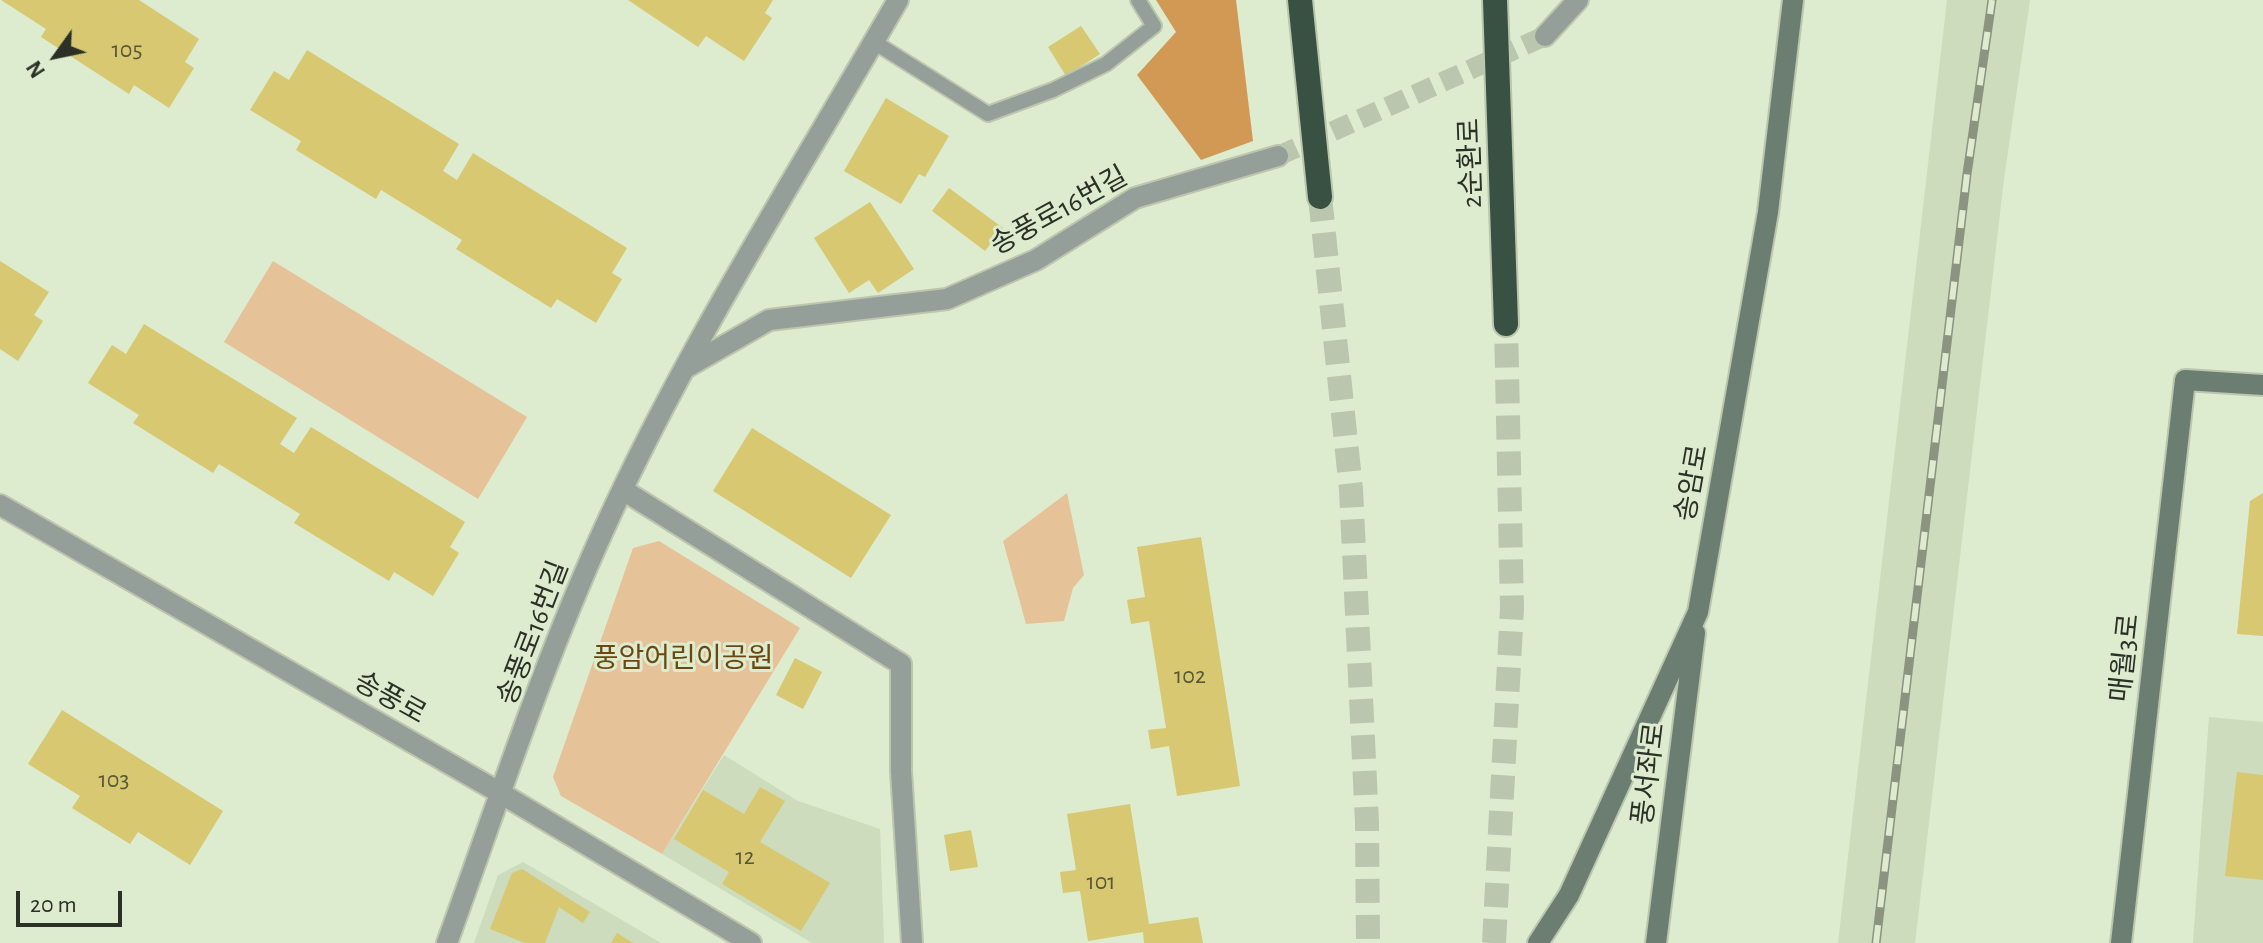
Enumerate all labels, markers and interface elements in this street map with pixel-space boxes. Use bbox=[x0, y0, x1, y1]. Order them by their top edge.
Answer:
north arrow bbox=[16, 16, 96, 96]
house number: 105 bbox=[112, 36, 142, 64]
text: N bbox=[22, 57, 49, 81]
street label: 2순환로 bbox=[1453, 117, 1489, 209]
street label: 송풍로16번길 bbox=[985, 160, 1133, 262]
street label: 송암로 bbox=[1669, 442, 1715, 524]
street label: 송풍로16번길 bbox=[490, 556, 576, 710]
street label: 매월3로 bbox=[2104, 612, 2146, 704]
park label: 풍암어린이공원 bbox=[593, 642, 773, 676]
house number: 102 bbox=[1174, 662, 1206, 690]
street label: 송풍로 bbox=[348, 665, 432, 731]
street label: 풍서좌로 bbox=[1626, 721, 1672, 827]
house number: 103 bbox=[99, 766, 129, 794]
house number: 12 bbox=[735, 843, 755, 871]
house number: 101 bbox=[1086, 868, 1116, 896]
scale bar bbox=[20, 875, 126, 925]
text: 20 m bbox=[30, 893, 77, 917]

